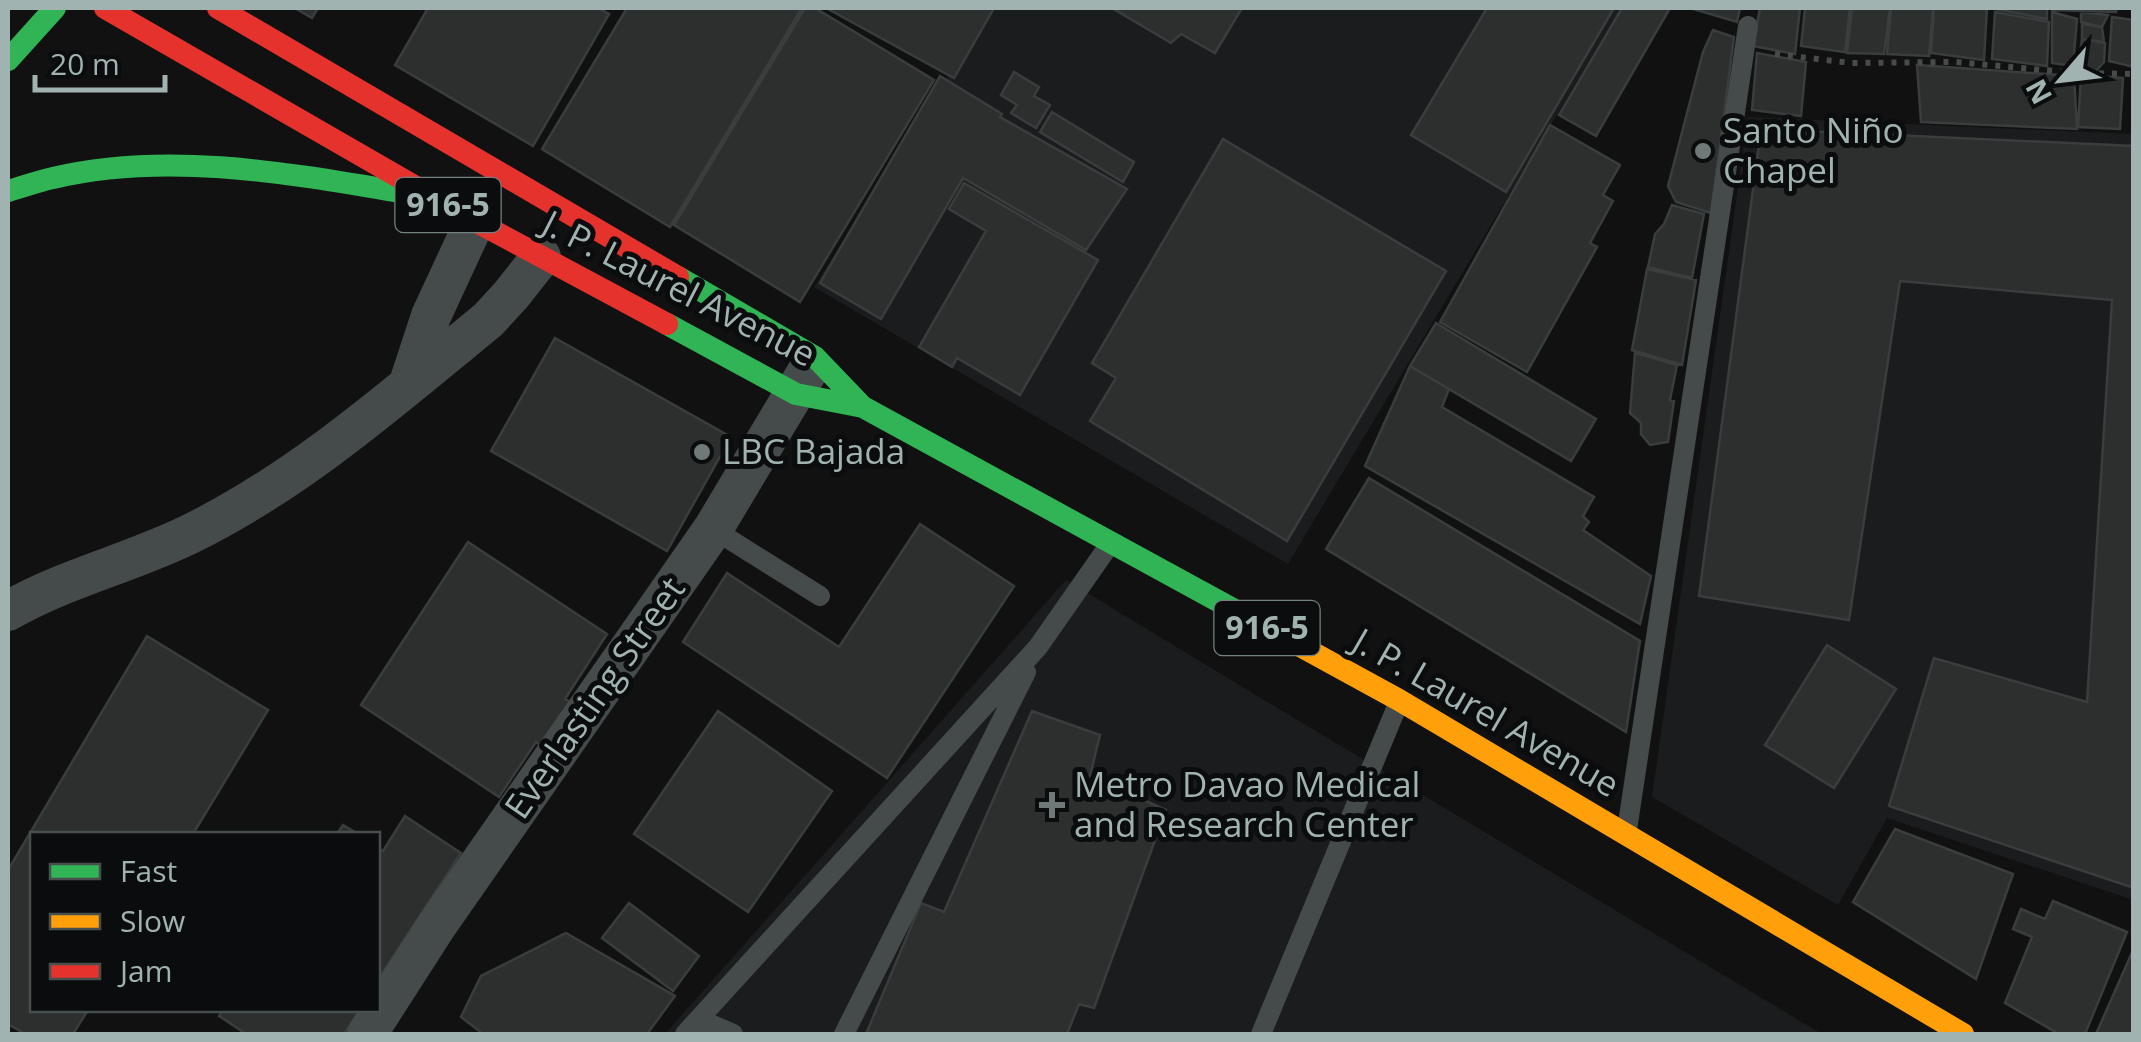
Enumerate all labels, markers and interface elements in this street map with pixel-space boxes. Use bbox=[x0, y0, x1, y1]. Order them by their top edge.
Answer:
scale bar bbox=[35, 30, 165, 92]
north arrow bbox=[2011, 30, 2111, 130]
text: 20 m bbox=[50, 43, 120, 84]
text: N bbox=[2016, 73, 2060, 111]
place label: Santo Niño Chapel bbox=[1723, 106, 1903, 193]
marker: Santo Niño Chapel bbox=[1692, 140, 1714, 162]
road number: 916-5 bbox=[396, 178, 500, 232]
street label: J. P. Laurel Avenue bbox=[533, 197, 824, 377]
place label: LBC Bajada bbox=[722, 427, 905, 474]
marker: LBC Bajada bbox=[691, 441, 713, 463]
street label: Everlasting Street bbox=[493, 567, 695, 827]
road number: 916-5 bbox=[1214, 601, 1320, 655]
street label: J. P. Laurel Avenue bbox=[1343, 615, 1628, 807]
place label: Metro Davao Medical and Research Center bbox=[1074, 760, 1420, 847]
marker: Metro Davao Medical and Research Center bbox=[1039, 792, 1065, 818]
legend bbox=[30, 832, 380, 1012]
text: Fast bbox=[120, 850, 177, 891]
text: Slow bbox=[120, 900, 185, 941]
text: Jam bbox=[117, 950, 173, 991]

